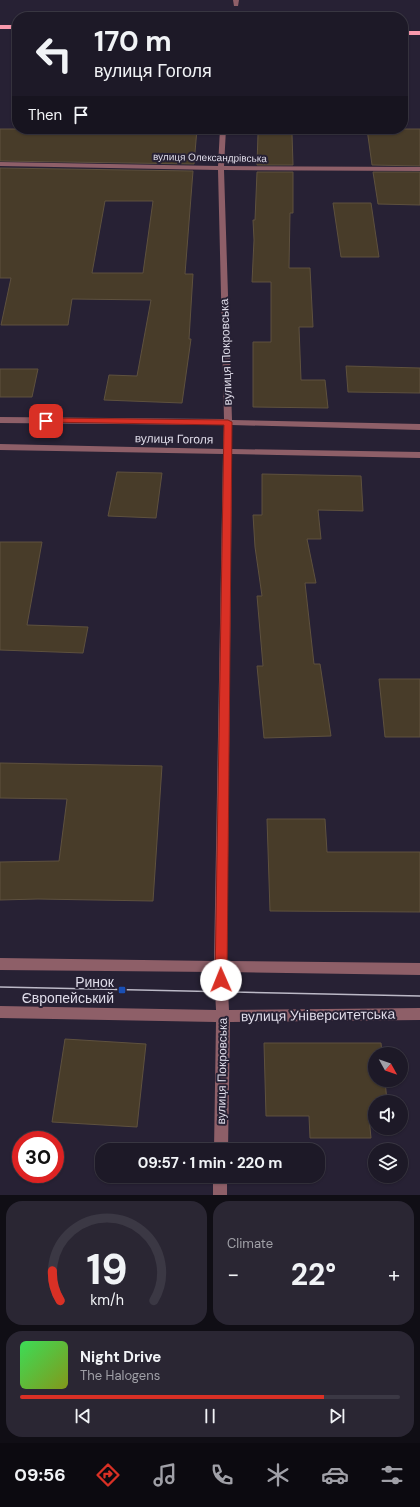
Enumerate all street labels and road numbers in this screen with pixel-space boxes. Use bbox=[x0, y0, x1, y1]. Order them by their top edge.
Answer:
street label: вулиця Олександрівська bbox=[153, 150, 267, 165]
street label: вулиця Покровська bbox=[216, 298, 236, 406]
street label: вулиця Гоголя bbox=[135, 430, 213, 448]
street label: вулиця Університетська bbox=[241, 1005, 395, 1025]
street label: вулиця Покровська bbox=[213, 1017, 231, 1124]

